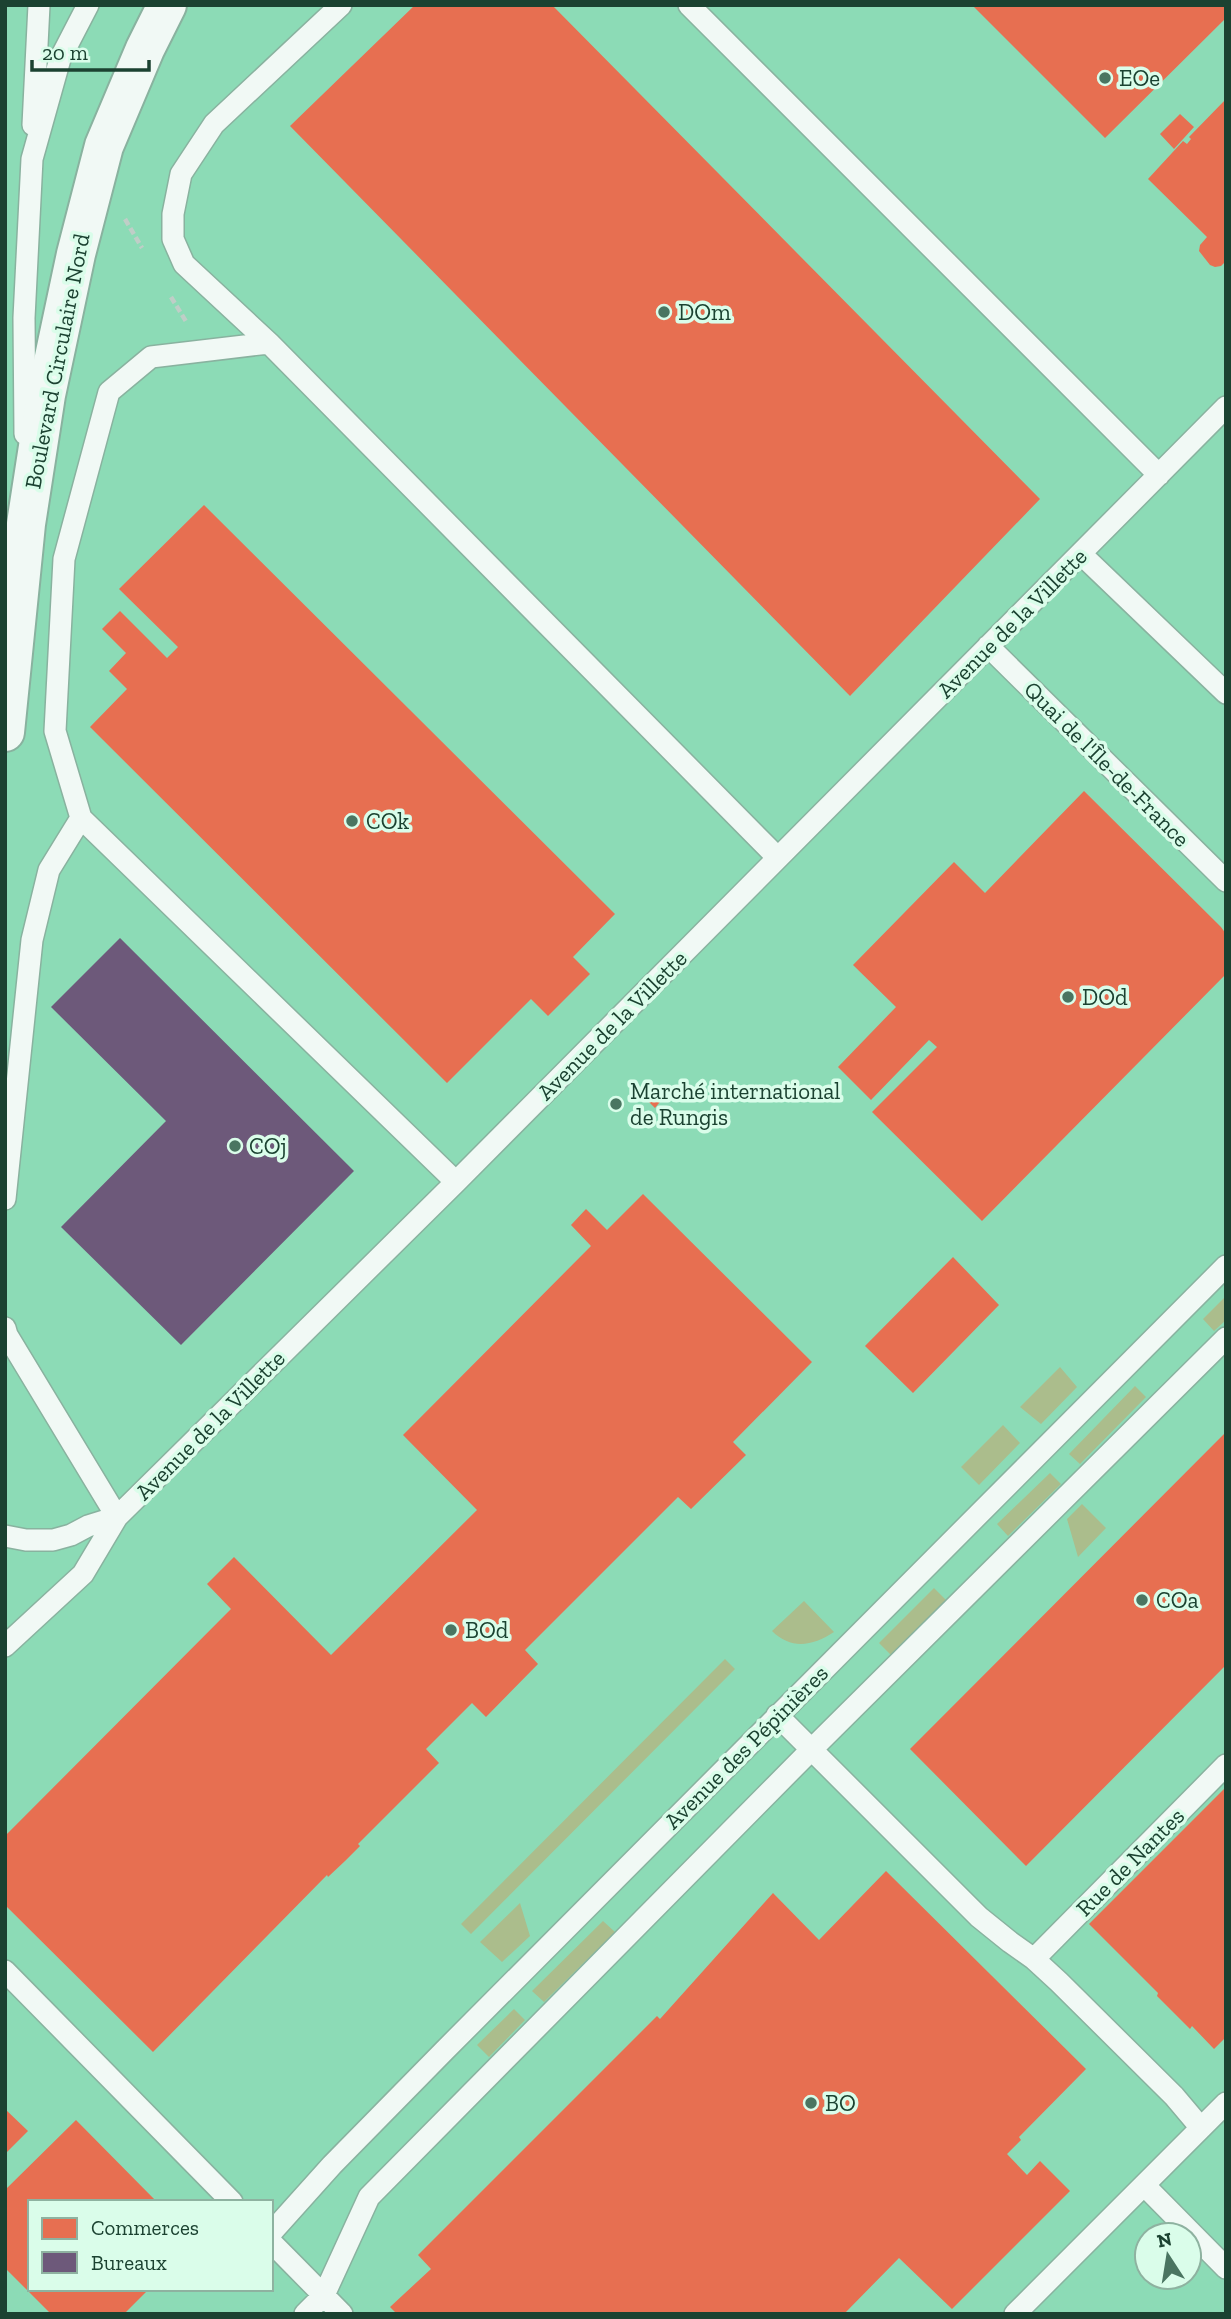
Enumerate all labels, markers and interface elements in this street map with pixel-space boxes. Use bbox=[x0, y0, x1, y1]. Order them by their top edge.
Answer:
scale bar bbox=[32, 28, 149, 72]
text: 20 m bbox=[42, 40, 88, 65]
place label: EOe bbox=[1119, 64, 1160, 92]
marker: EOe bbox=[1097, 70, 1113, 86]
street label: Boulevard Circulaire Nord bbox=[18, 230, 96, 491]
place label: DOm bbox=[678, 298, 731, 326]
marker: DOm bbox=[656, 304, 672, 320]
street label: Avenue de la Villette bbox=[931, 542, 1093, 704]
street label: Quai de l'Île-de-France bbox=[1018, 675, 1196, 853]
place label: COk bbox=[366, 807, 409, 835]
marker: COk bbox=[344, 813, 360, 829]
street label: Avenue de la Villette bbox=[531, 944, 693, 1106]
place label: DOd bbox=[1082, 983, 1128, 1011]
marker: DOd bbox=[1060, 989, 1076, 1005]
place label: Marché international de Rungis bbox=[630, 1077, 840, 1131]
marker: Marché international de Rungis bbox=[608, 1096, 624, 1112]
place label: COj bbox=[249, 1132, 286, 1160]
marker: COj bbox=[227, 1138, 243, 1154]
street label: Avenue de la Villette bbox=[129, 1344, 291, 1506]
place label: COa bbox=[1156, 1586, 1199, 1614]
marker: COa bbox=[1134, 1592, 1150, 1608]
place label: BOd bbox=[465, 1616, 509, 1644]
marker: BOd bbox=[443, 1622, 459, 1638]
street label: Avenue des Pépinières bbox=[658, 1659, 834, 1835]
street label: Rue de Nantes bbox=[1070, 1802, 1190, 1922]
place label: BO bbox=[825, 2089, 856, 2117]
marker: BO bbox=[803, 2095, 819, 2111]
legend bbox=[28, 2200, 273, 2291]
text: Commerces bbox=[91, 2215, 199, 2240]
north arrow bbox=[1133, 2221, 1203, 2291]
text: N bbox=[1155, 2227, 1174, 2253]
text: Bureaux bbox=[91, 2250, 167, 2275]

